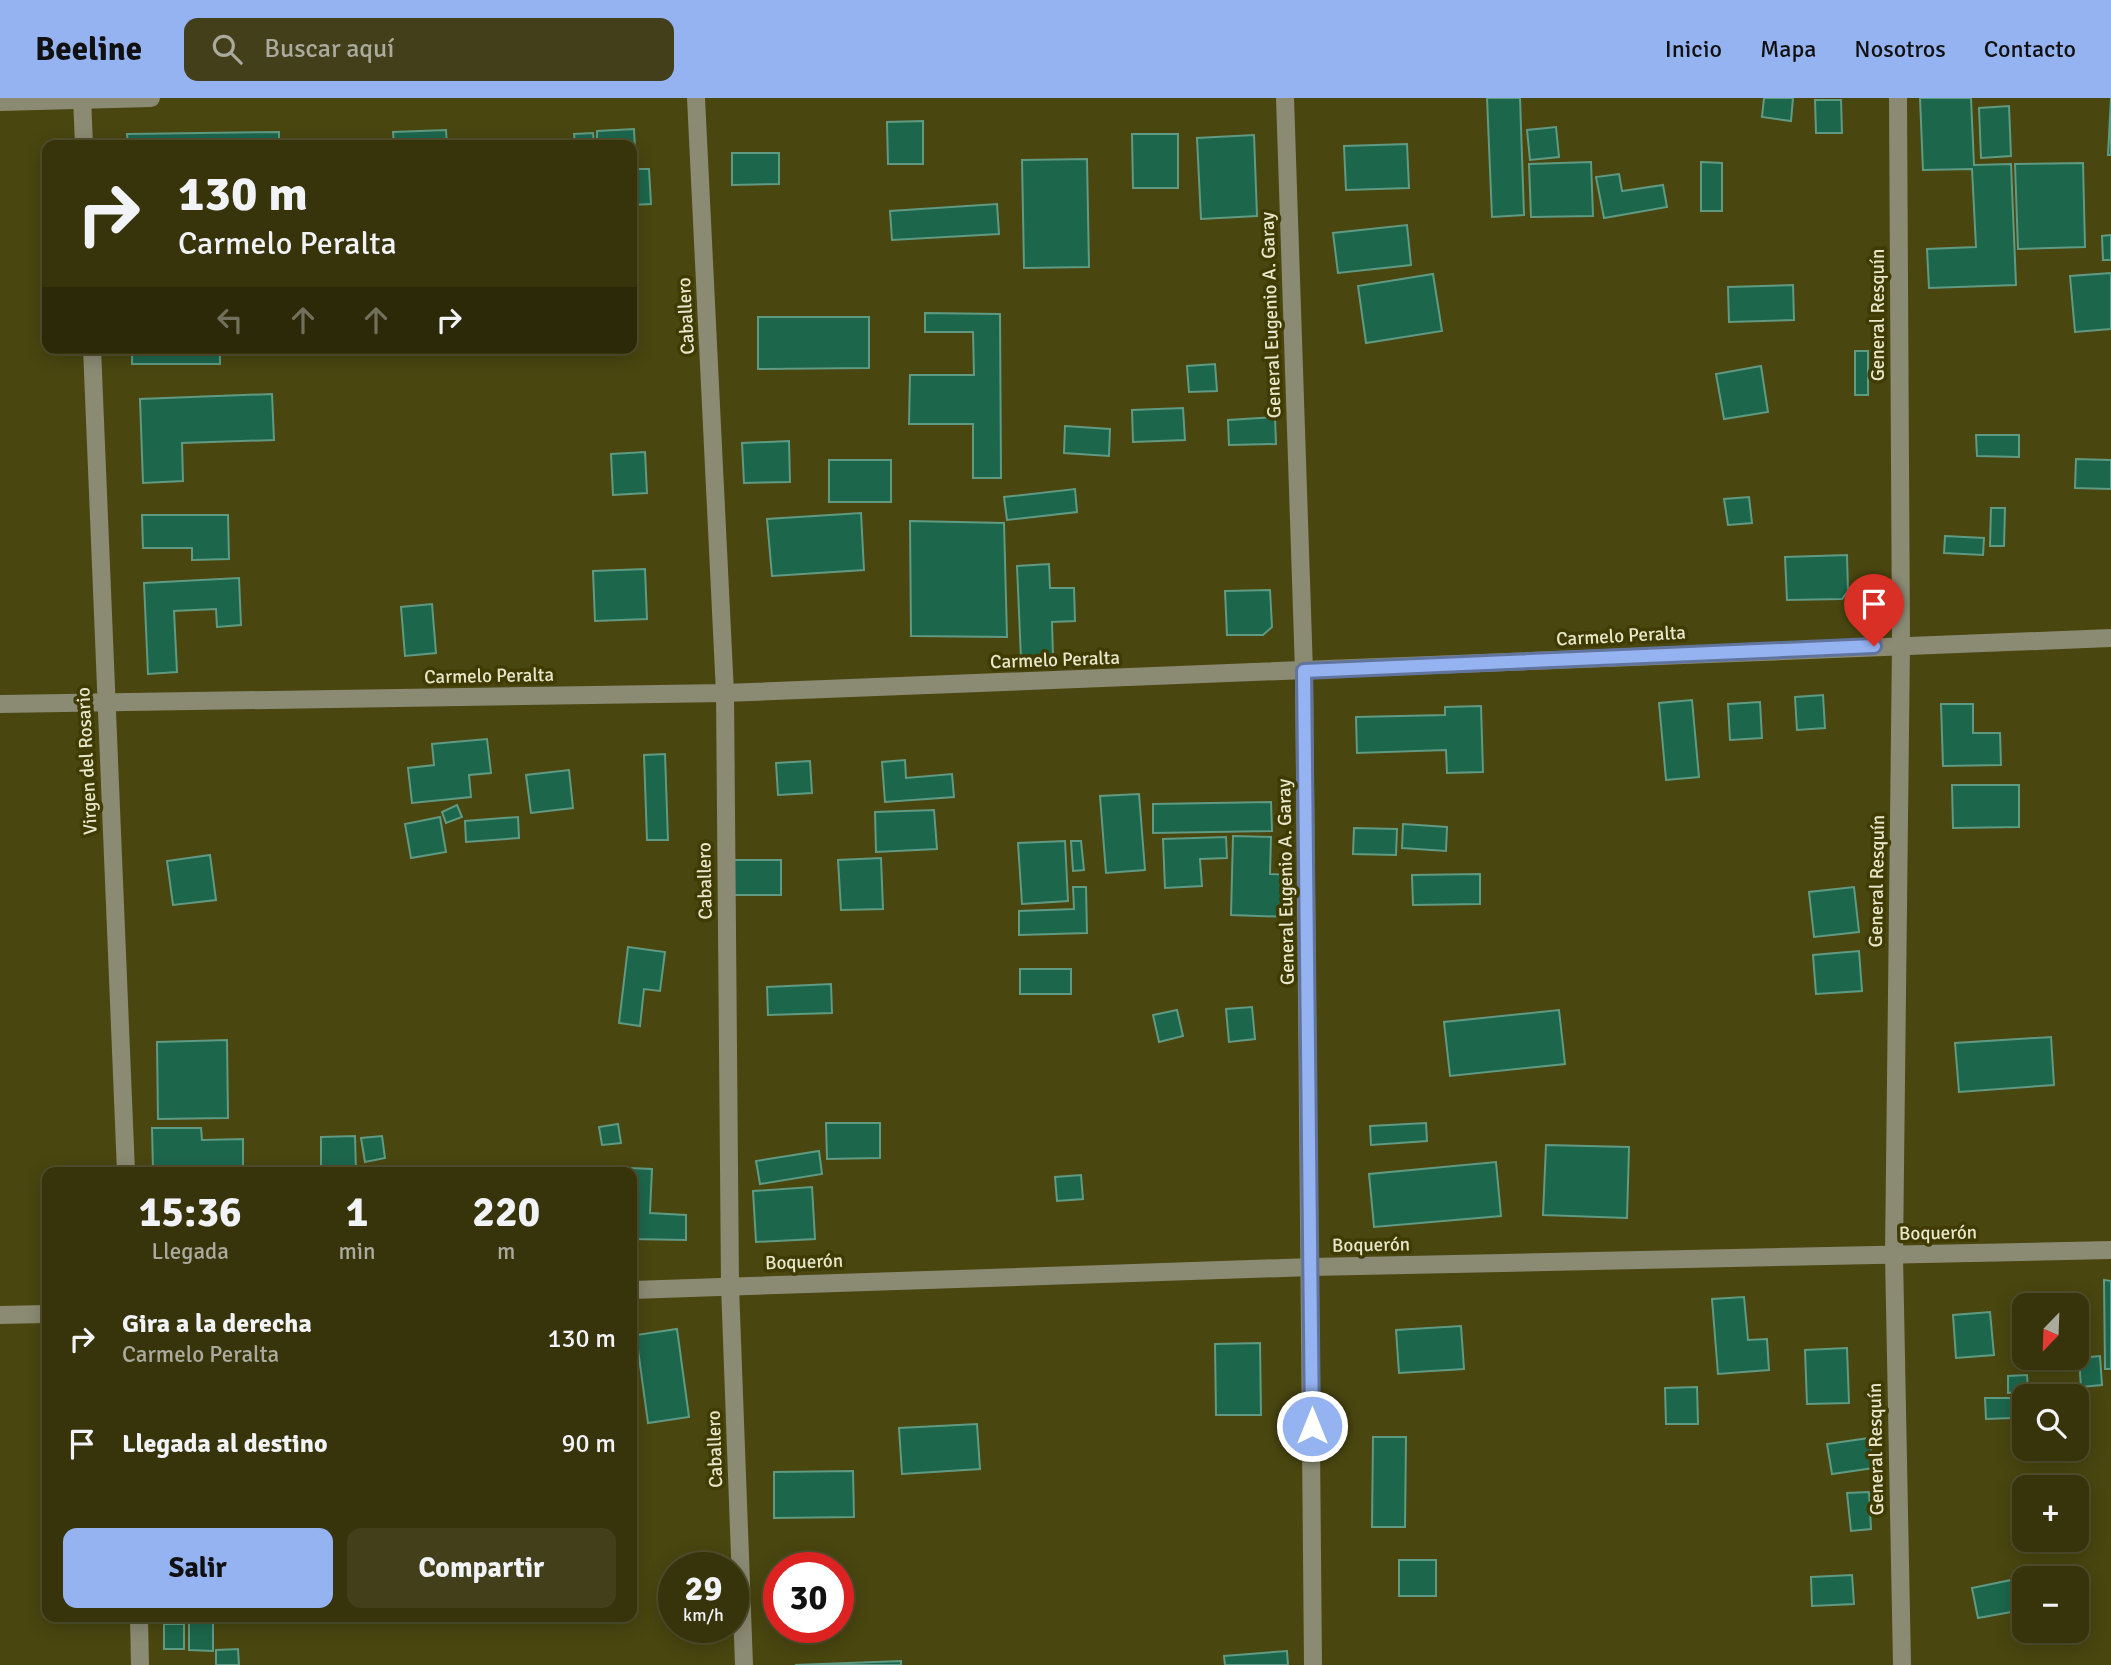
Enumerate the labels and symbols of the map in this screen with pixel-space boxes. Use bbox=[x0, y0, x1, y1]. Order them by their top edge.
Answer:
street label: General Eugenio A. Garay bbox=[1255, 211, 1287, 419]
street label: General Resquín bbox=[1866, 249, 1890, 381]
street label: Caballero bbox=[672, 277, 700, 355]
pin bbox=[1844, 574, 1904, 646]
street label: Carmelo Peralta bbox=[1556, 621, 1686, 651]
street label: Carmelo Peralta bbox=[990, 646, 1120, 674]
street label: Carmelo Peralta bbox=[424, 663, 554, 689]
street label: Virgen del Rosario bbox=[71, 687, 103, 835]
street label: General Eugenio A. Garay bbox=[1272, 779, 1300, 985]
street label: General Resquín bbox=[1864, 814, 1890, 948]
street label: Caballero bbox=[692, 842, 718, 920]
street label: Boquerón bbox=[1899, 1220, 1977, 1246]
street label: Boquerón bbox=[1332, 1232, 1410, 1258]
street label: Boquerón bbox=[765, 1249, 843, 1275]
north arrow bbox=[2012, 1293, 2090, 1370]
street label: General Resquín bbox=[1863, 1382, 1889, 1516]
position arrow bbox=[1275, 1389, 1349, 1463]
street label: Caballero bbox=[702, 1410, 728, 1488]
speed limit sign: 30 bbox=[763, 1552, 854, 1643]

